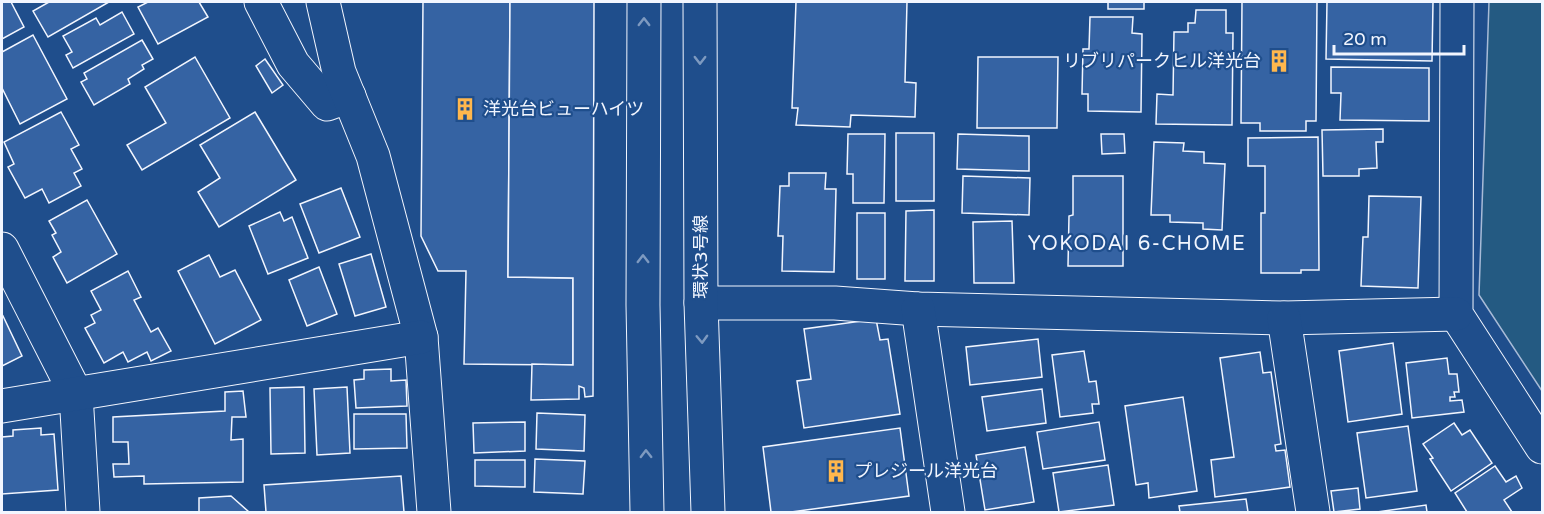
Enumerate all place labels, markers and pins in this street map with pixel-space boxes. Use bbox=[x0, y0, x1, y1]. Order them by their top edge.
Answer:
building icon: リブリパークヒル洋光台 bbox=[1266, 48, 1292, 74]
place label: リブリパークヒル洋光台 bbox=[1063, 50, 1261, 72]
building icon: 洋光台ビューハイツ bbox=[452, 96, 478, 122]
place label: 洋光台ビューハイツ bbox=[483, 98, 644, 120]
building icon: プレジール洋光台 bbox=[823, 458, 849, 484]
place label: プレジール洋光台 bbox=[854, 460, 998, 482]

